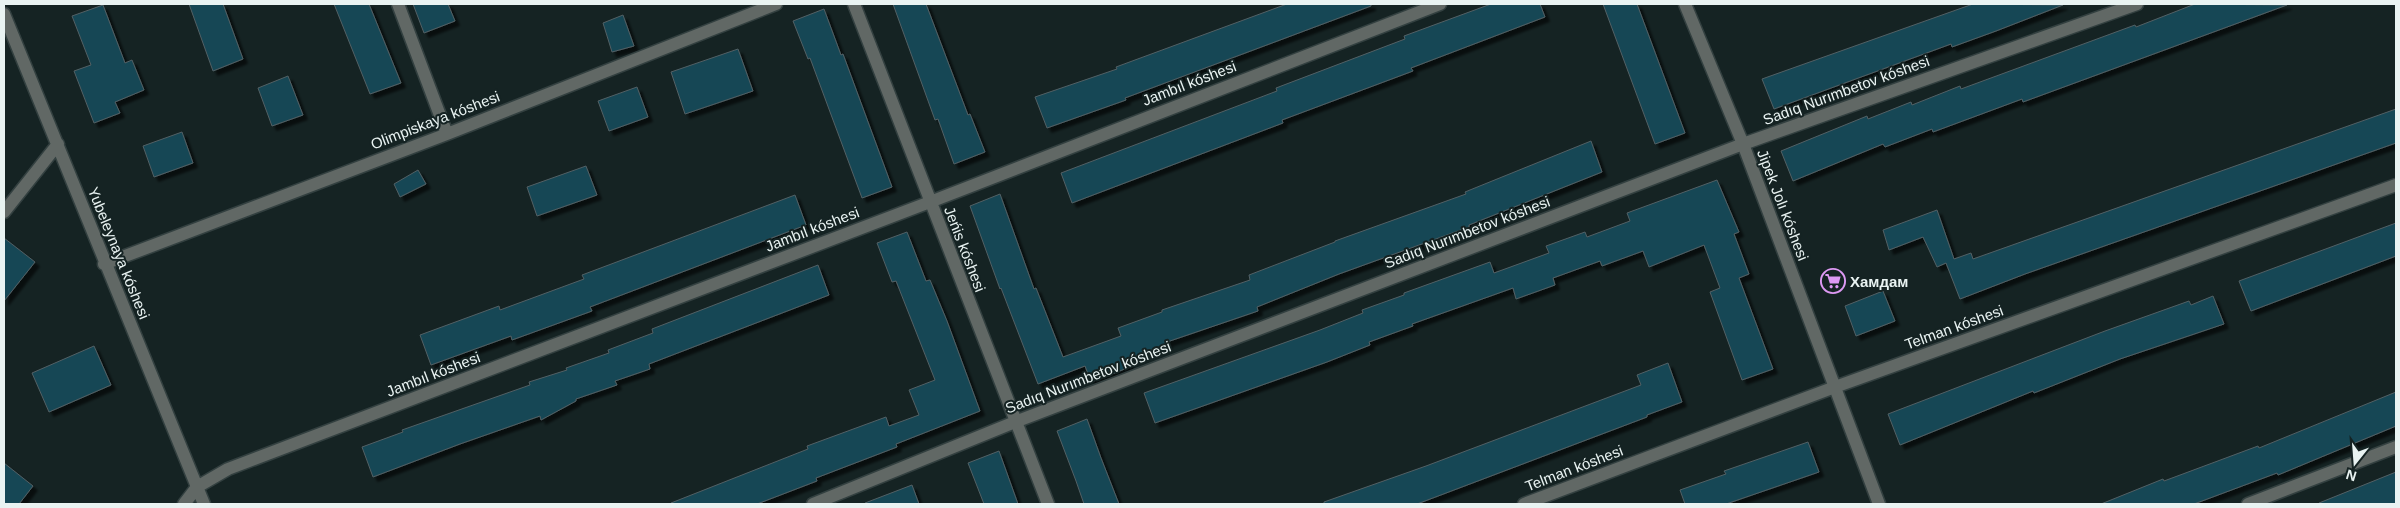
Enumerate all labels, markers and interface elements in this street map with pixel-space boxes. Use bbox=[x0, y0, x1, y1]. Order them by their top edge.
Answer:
street label: Sadıq Nurımbetov kóshesi bbox=[1760, 52, 1932, 128]
street label: Jambıl kóshesi bbox=[1140, 57, 1238, 109]
street label: Olimpiskaya kóshesi bbox=[368, 88, 502, 152]
street label: Jipek Jolı kóshesi bbox=[1754, 147, 1812, 263]
street label: Yubeleynaya kóshesi bbox=[85, 184, 153, 322]
street label: Sadıq Nurımbetov kóshesi bbox=[1382, 193, 1552, 271]
street label: Jambıl kóshesi bbox=[763, 203, 861, 255]
street label: Jeńis kóshesi bbox=[941, 204, 989, 294]
supermarket icon: Хамдам bbox=[1820, 268, 1846, 294]
place label: Хамдам bbox=[1850, 273, 1908, 290]
street label: Telman kóshesi bbox=[1903, 301, 2005, 353]
street label: Sadıq Nurımbetov kóshesi bbox=[1003, 338, 1173, 416]
street label: Jambıl kóshesi bbox=[384, 348, 482, 400]
north arrow bbox=[2330, 438, 2380, 488]
street label: Telman kóshesi bbox=[1523, 442, 1625, 494]
text: N bbox=[2344, 466, 2358, 485]

